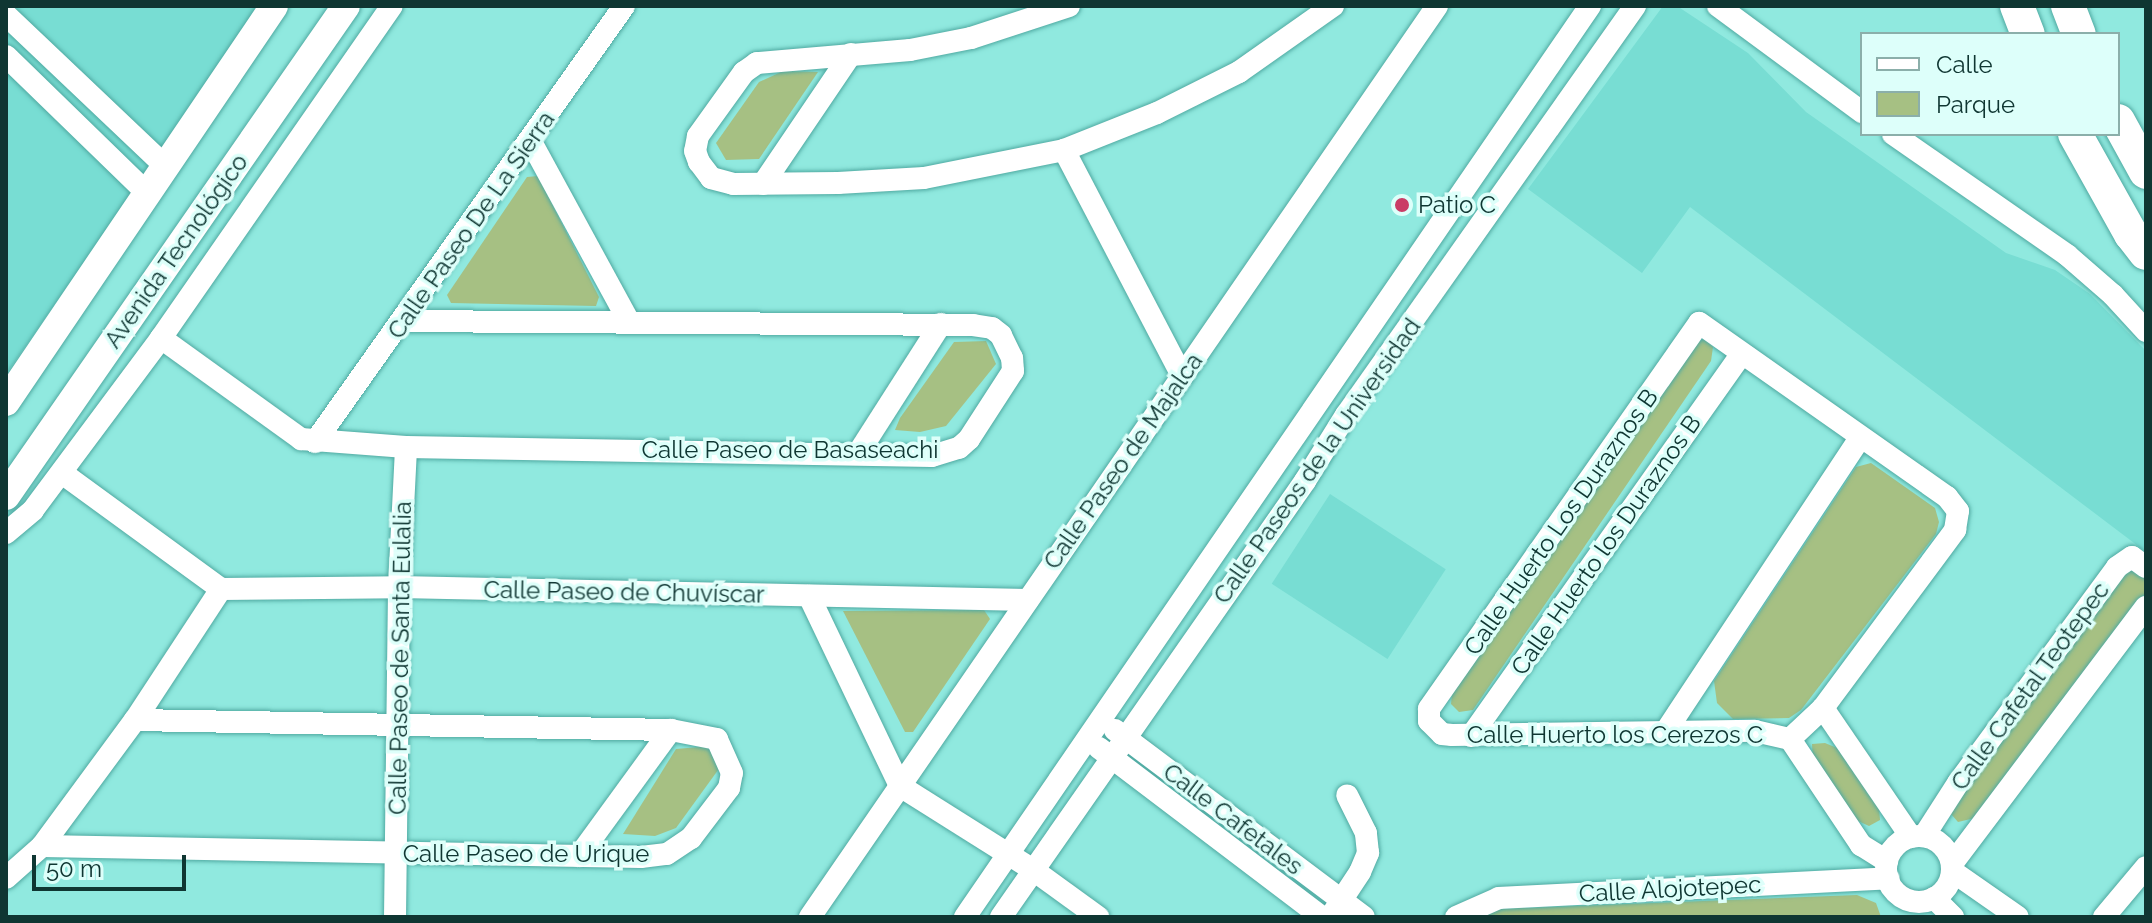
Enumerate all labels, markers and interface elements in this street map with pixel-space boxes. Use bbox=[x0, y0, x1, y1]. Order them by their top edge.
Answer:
legend bbox=[1860, 32, 2120, 136]
text: Calle bbox=[1936, 50, 1993, 79]
text: Parque bbox=[1936, 90, 2015, 119]
street label: Calle Paseo De La Sierra bbox=[381, 106, 561, 344]
street label: Avenida Tecnológico bbox=[98, 148, 254, 354]
place label: Patio C bbox=[1418, 191, 1496, 219]
marker: Patio C bbox=[1393, 196, 1411, 214]
street label: Calle Paseos de la Universidad bbox=[1207, 313, 1427, 609]
street label: Calle Paseo de Majalca bbox=[1037, 347, 1209, 575]
street label: Calle Huerto Los Duraznos B bbox=[1458, 384, 1664, 660]
street label: Calle Huerto los Duraznos B bbox=[1505, 409, 1707, 681]
street label: Calle Paseo de Basaseachi bbox=[642, 436, 938, 464]
street label: Calle Paseo de Santa Eulalia bbox=[383, 501, 417, 815]
street label: Calle Paseo de Chuvíscar bbox=[483, 575, 765, 609]
street label: Calle Cafetal Teotepec bbox=[1944, 576, 2116, 796]
street label: Calle Huerto los Cerezos C bbox=[1467, 721, 1763, 749]
street label: Calle Cafetales bbox=[1158, 757, 1308, 881]
scale bar bbox=[36, 839, 190, 889]
street label: Calle Paseo de Urique bbox=[403, 840, 649, 868]
text: 50 m bbox=[46, 854, 102, 883]
street label: Calle Alojotepec bbox=[1578, 870, 1762, 908]

